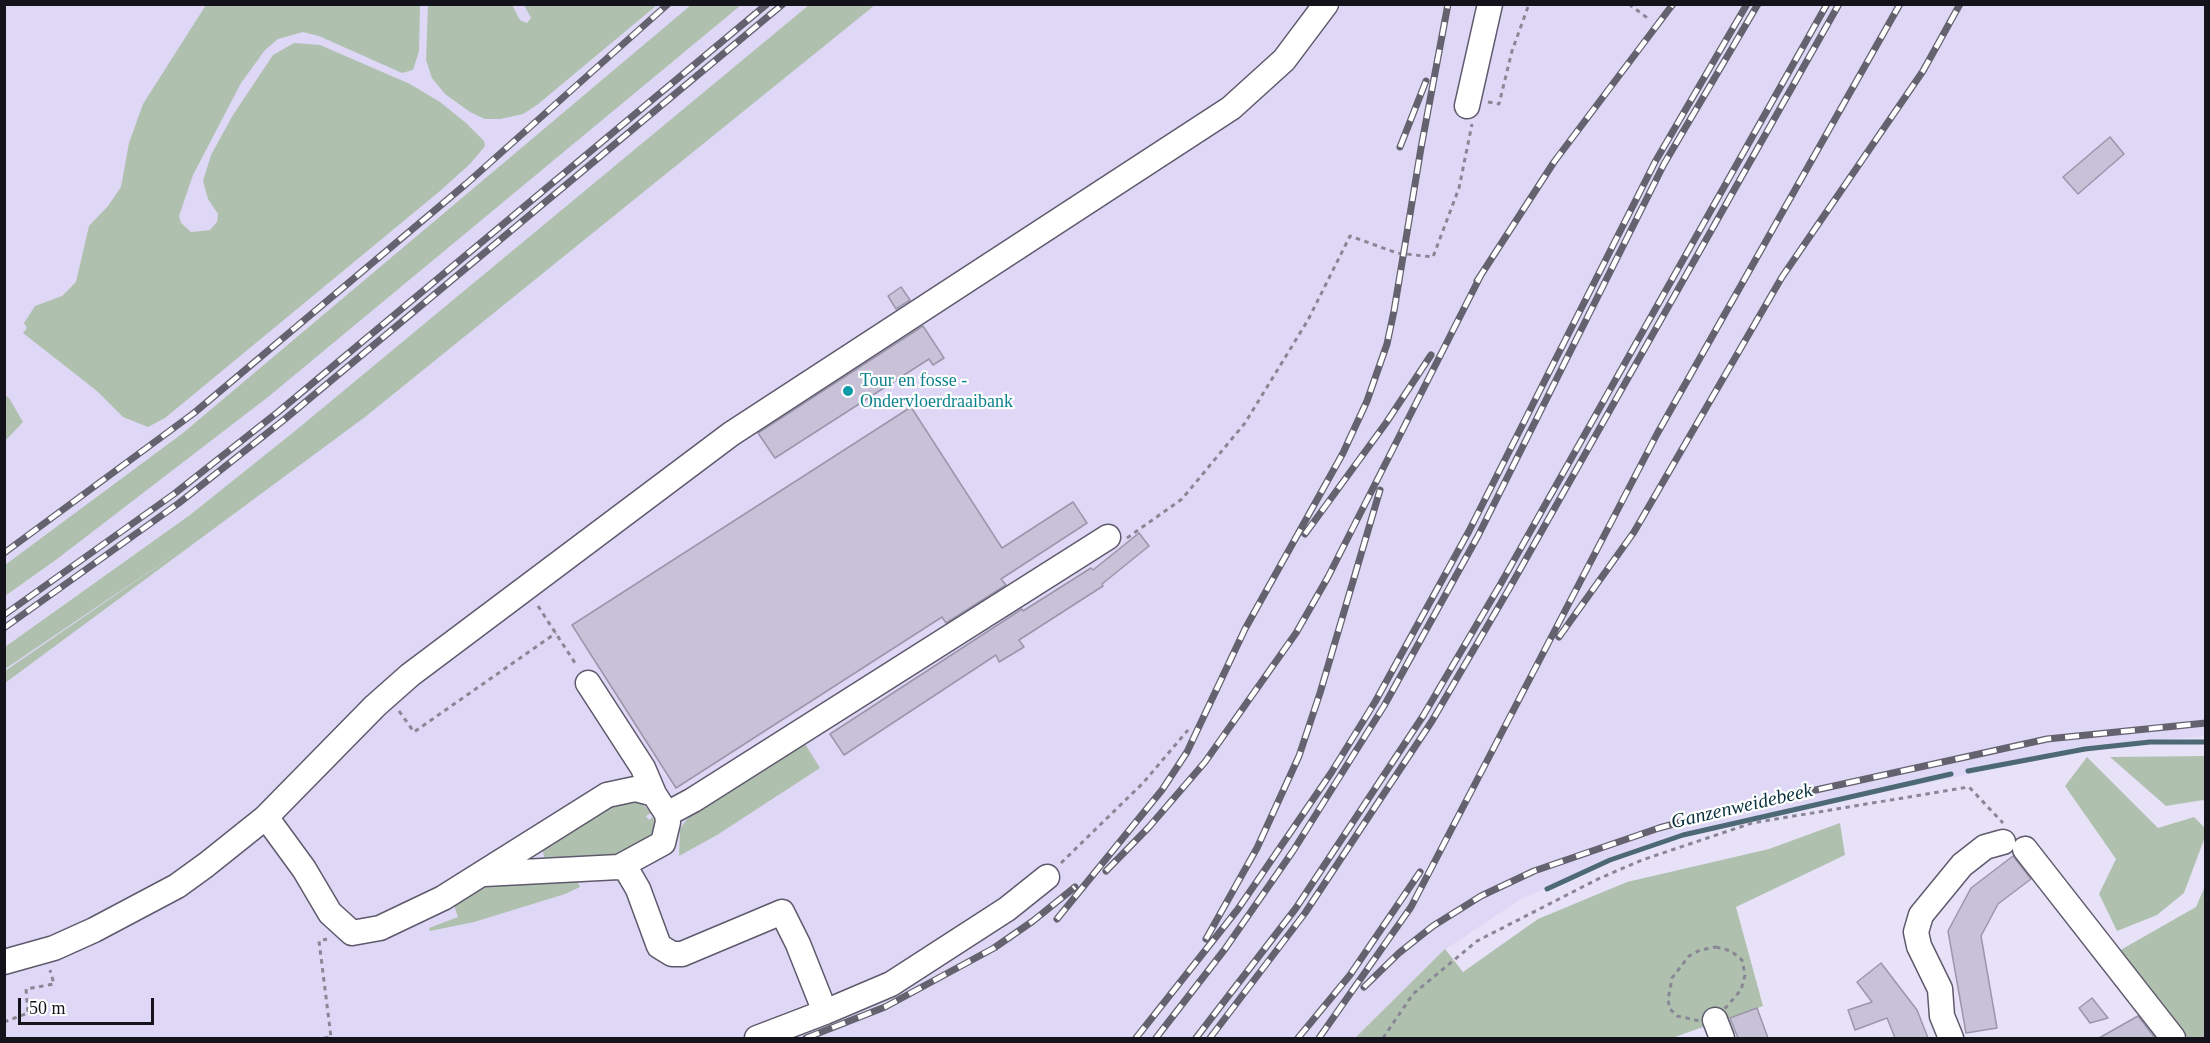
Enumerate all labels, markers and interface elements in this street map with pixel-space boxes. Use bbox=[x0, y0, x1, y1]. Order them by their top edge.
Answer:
place label: Tour en fosse - Ondervloerdraaibank bbox=[860, 370, 1013, 412]
marker: Tour en fosse - Ondervloerdraaibank bbox=[841, 384, 855, 398]
water label: Ganzenweidebeek bbox=[1669, 779, 1815, 835]
scale bar bbox=[21, 986, 158, 1024]
text: 50 m bbox=[29, 998, 66, 1018]

